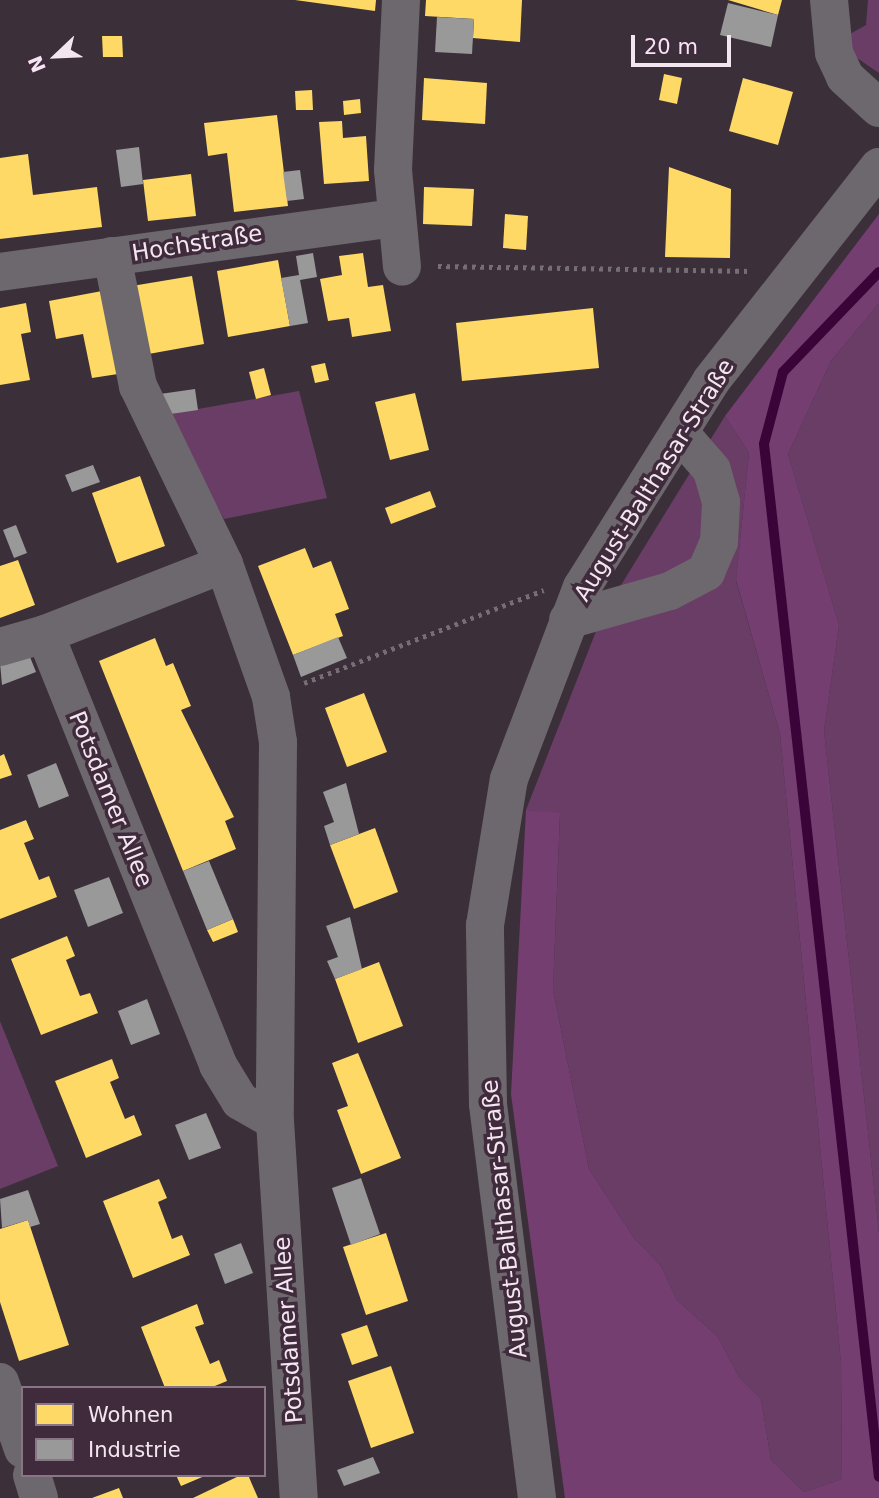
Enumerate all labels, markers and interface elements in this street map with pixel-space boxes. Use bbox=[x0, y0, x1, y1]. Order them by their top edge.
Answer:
north arrow bbox=[21, 21, 91, 91]
scale bar bbox=[634, 21, 734, 65]
text: 20 m bbox=[644, 35, 698, 59]
text: N bbox=[23, 53, 50, 76]
street label: Hochstraße bbox=[130, 219, 264, 267]
street label: August-Balthasar-Straße bbox=[568, 354, 740, 606]
street label: Potsdamer Allee bbox=[63, 707, 159, 891]
street label: August-Balthasar-Straße bbox=[476, 1078, 532, 1360]
street label: Potsdamer Allee bbox=[268, 1236, 308, 1424]
legend bbox=[21, 1386, 266, 1477]
text: Wohnen bbox=[88, 1403, 173, 1427]
text: Industrie bbox=[88, 1438, 181, 1462]

